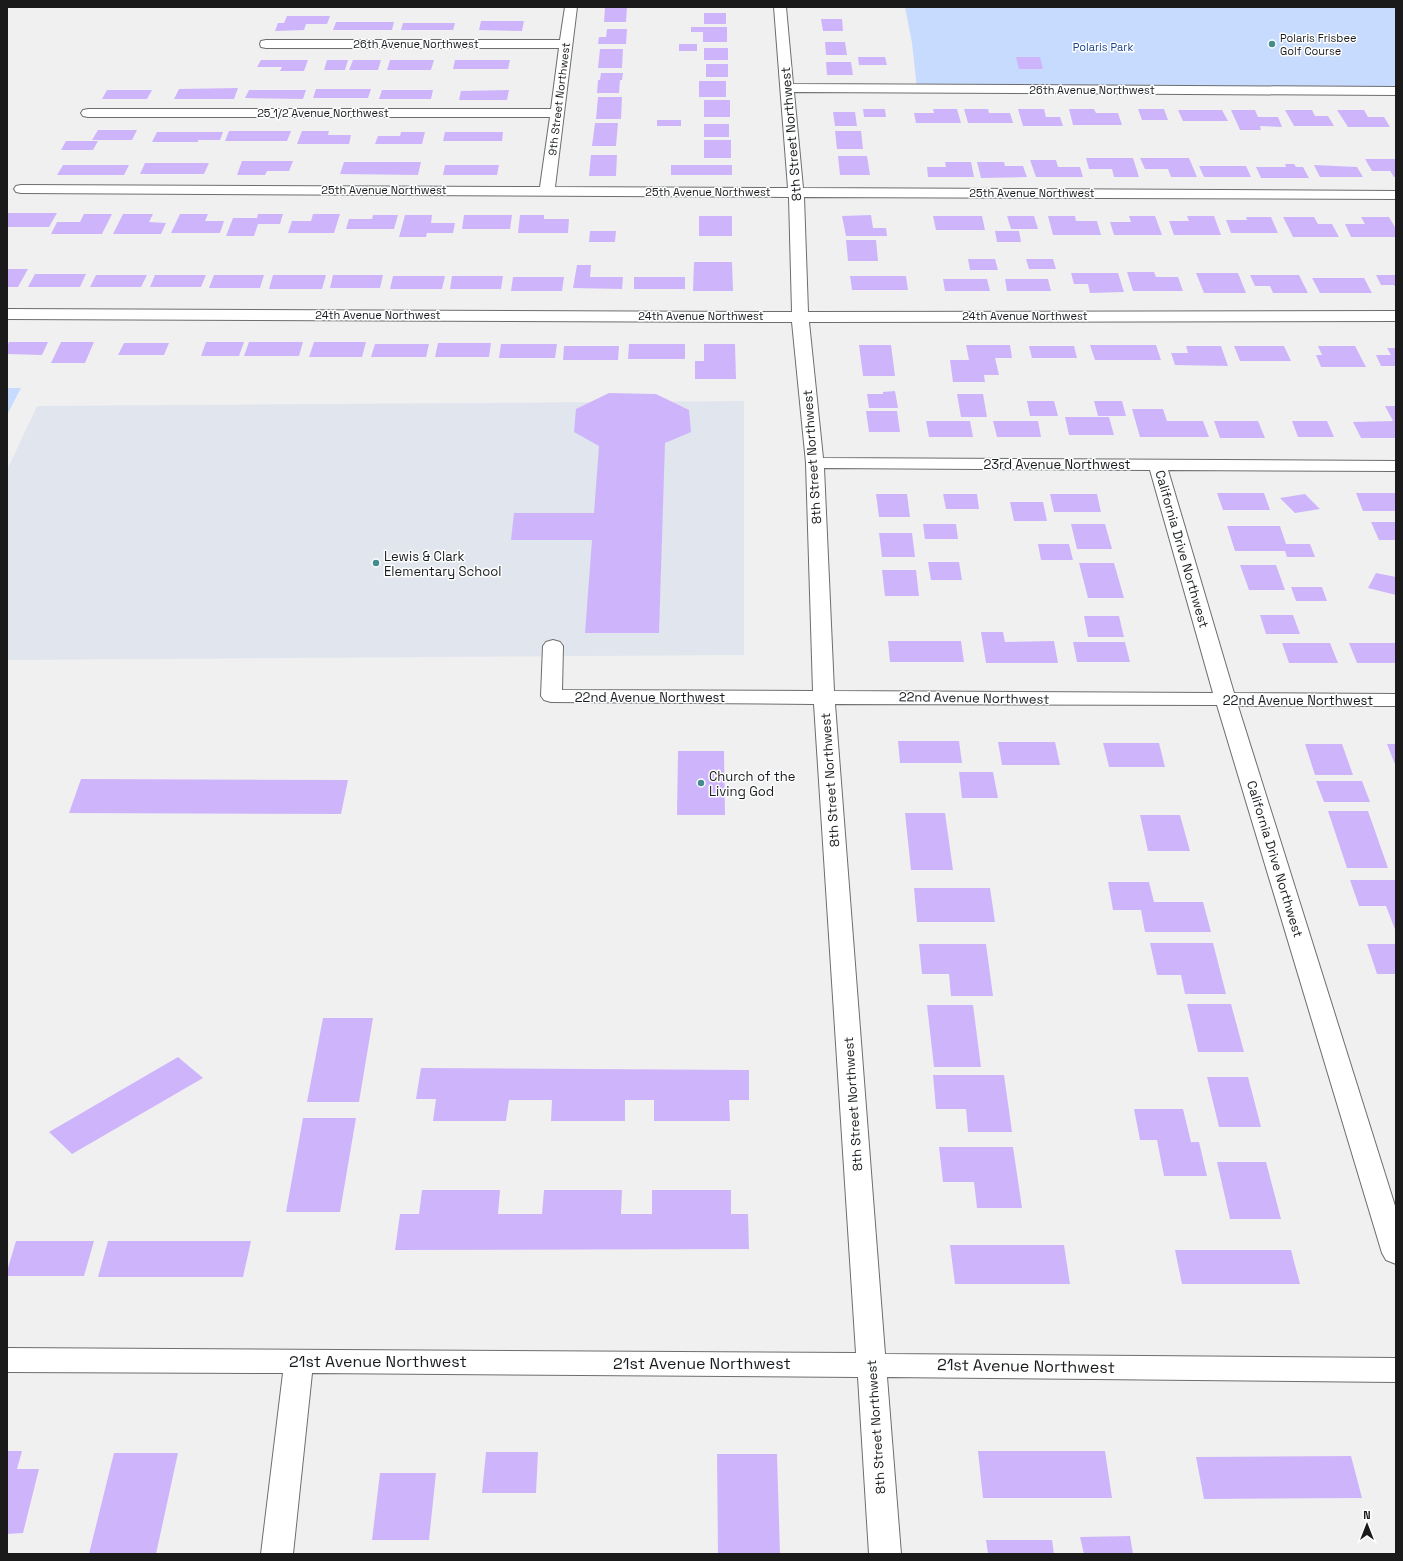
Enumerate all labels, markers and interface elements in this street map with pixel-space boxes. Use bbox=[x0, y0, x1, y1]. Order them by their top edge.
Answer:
place label: Polaris Frisbee Golf Course bbox=[1280, 31, 1356, 58]
street label: 26th Avenue Northwest bbox=[353, 37, 479, 51]
marker: Polaris Frisbee Golf Course bbox=[1267, 39, 1277, 49]
park label: Polaris Park bbox=[1073, 40, 1133, 54]
street label: 9th Street Northwest bbox=[545, 42, 573, 156]
street label: 8th Street Northwest bbox=[777, 66, 805, 202]
street label: 26th Avenue Northwest bbox=[1029, 83, 1155, 97]
street label: 25 1/2 Avenue Northwest bbox=[257, 106, 389, 120]
street label: 25th Avenue Northwest bbox=[321, 183, 447, 197]
street label: 25th Avenue Northwest bbox=[645, 185, 771, 199]
street label: 25th Avenue Northwest bbox=[969, 186, 1095, 200]
street label: 24th Avenue Northwest bbox=[315, 308, 441, 322]
street label: 24th Avenue Northwest bbox=[638, 309, 764, 323]
street label: 24th Avenue Northwest bbox=[962, 309, 1088, 323]
street label: 8th Street Northwest bbox=[799, 389, 825, 525]
street label: 23rd Avenue Northwest bbox=[983, 456, 1131, 473]
street label: California Drive Northwest bbox=[1151, 468, 1213, 630]
place label: Lewis & Clark Elementary School bbox=[384, 548, 501, 580]
marker: Lewis & Clark Elementary School bbox=[371, 558, 381, 568]
street label: 22nd Avenue Northwest bbox=[899, 688, 1049, 708]
street label: 22nd Avenue Northwest bbox=[575, 689, 725, 706]
street label: 22nd Avenue Northwest bbox=[1223, 692, 1373, 709]
street label: 8th Street Northwest bbox=[817, 712, 843, 848]
place label: Church of the Living God bbox=[709, 768, 795, 800]
marker: Church of the Living God bbox=[696, 778, 706, 788]
street label: California Drive Northwest bbox=[1243, 779, 1307, 940]
street label: 8th Street Northwest bbox=[840, 1036, 866, 1172]
street label: 21st Avenue Northwest bbox=[289, 1351, 467, 1372]
street label: 21st Avenue Northwest bbox=[613, 1353, 791, 1374]
street label: 21st Avenue Northwest bbox=[937, 1354, 1115, 1378]
street label: 8th Street Northwest bbox=[863, 1359, 889, 1495]
north arrow bbox=[1347, 1505, 1387, 1545]
text: N bbox=[1363, 1508, 1371, 1522]

